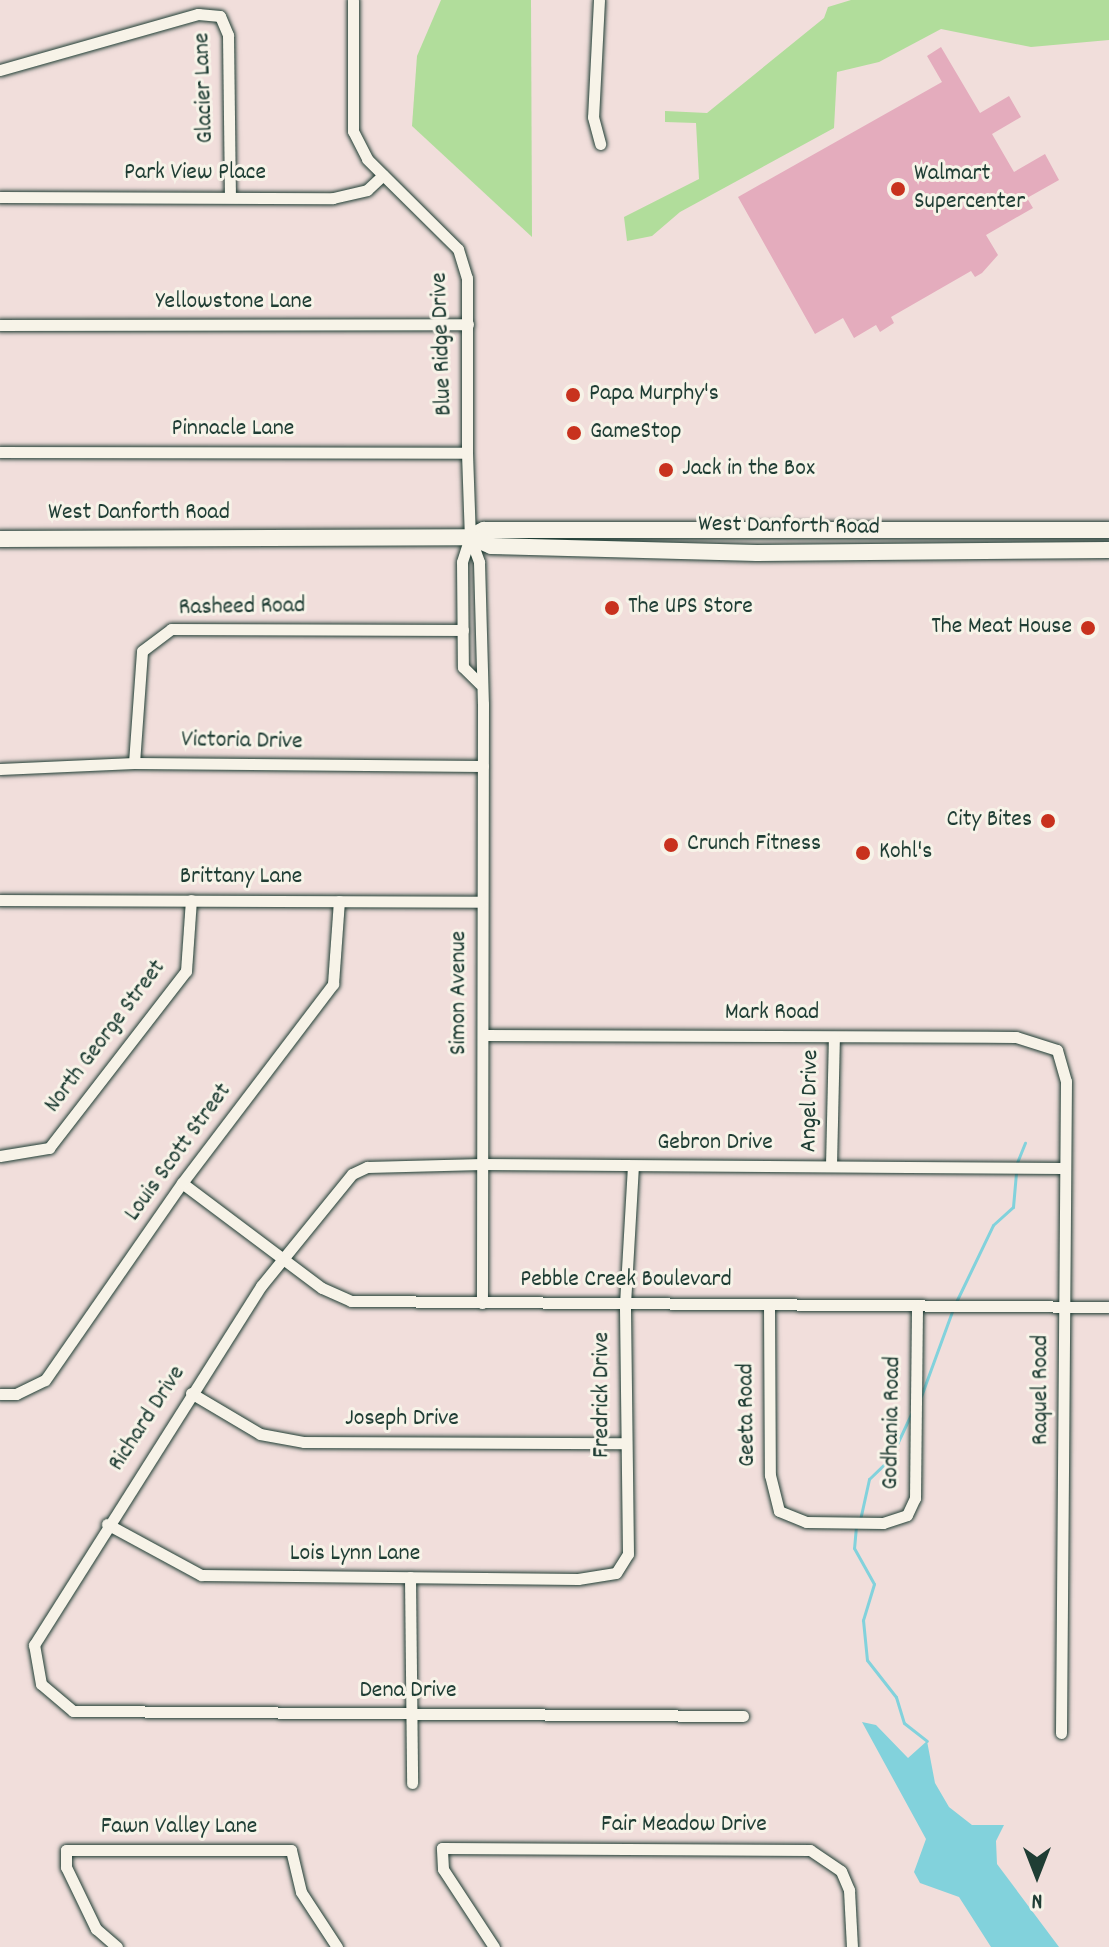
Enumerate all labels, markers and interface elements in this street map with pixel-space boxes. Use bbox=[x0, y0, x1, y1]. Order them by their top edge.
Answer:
street label: Glacier Lane bbox=[189, 32, 221, 144]
street label: Park View Place bbox=[124, 160, 266, 188]
place label: Walmart Supercenter bbox=[914, 161, 1025, 217]
marker: Walmart Supercenter bbox=[889, 180, 907, 198]
street label: Blue Ridge Drive bbox=[426, 272, 460, 416]
street label: Yellowstone Lane bbox=[156, 289, 312, 317]
place label: Papa Murphy's bbox=[589, 381, 719, 409]
marker: Papa Murphy's bbox=[564, 386, 582, 404]
street label: Pinnacle Lane bbox=[172, 416, 294, 444]
place label: GameStop bbox=[590, 419, 682, 447]
marker: GameStop bbox=[565, 424, 583, 442]
place label: Jack in the Box bbox=[682, 456, 815, 484]
marker: Jack in the Box bbox=[657, 461, 675, 479]
street label: West Danforth Road bbox=[48, 500, 230, 528]
street label: West Danforth Road bbox=[698, 511, 880, 543]
street label: Rasheed Road bbox=[178, 592, 306, 624]
place label: The UPS Store bbox=[628, 594, 753, 622]
marker: The UPS Store bbox=[603, 599, 621, 617]
place label: The Meat House bbox=[931, 614, 1072, 642]
marker: The Meat House bbox=[1079, 619, 1097, 637]
street label: Victoria Drive bbox=[181, 727, 303, 757]
place label: City Bites bbox=[946, 807, 1032, 835]
marker: City Bites bbox=[1039, 812, 1057, 830]
place label: Crunch Fitness bbox=[687, 831, 821, 859]
marker: Crunch Fitness bbox=[662, 836, 680, 854]
place label: Kohl's bbox=[879, 839, 932, 867]
marker: Kohl's bbox=[854, 844, 872, 862]
street label: Brittany Lane bbox=[180, 864, 302, 892]
street label: Simon Avenue bbox=[446, 931, 474, 1055]
street label: North George Street bbox=[39, 955, 173, 1119]
street label: Mark Road bbox=[725, 1000, 819, 1028]
street label: Angel Drive bbox=[796, 1049, 826, 1153]
street label: Louis Scott Street bbox=[119, 1078, 239, 1228]
street label: Gebron Drive bbox=[657, 1130, 773, 1158]
street label: Pebble Creek Boulevard bbox=[520, 1267, 732, 1295]
street label: Fredrick Drive bbox=[589, 1332, 617, 1458]
street label: Raquel Road bbox=[1028, 1335, 1056, 1445]
street label: Godhania Road bbox=[877, 1356, 909, 1490]
street label: Richard Drive bbox=[103, 1361, 193, 1477]
street label: Geeta Road bbox=[733, 1363, 763, 1467]
street label: Joseph Drive bbox=[345, 1406, 459, 1434]
street label: Lois Lynn Lane bbox=[290, 1541, 420, 1569]
street label: Dena Drive bbox=[359, 1678, 457, 1706]
street label: Fair Meadow Drive bbox=[601, 1812, 767, 1840]
street label: Fawn Valley Lane bbox=[101, 1814, 257, 1842]
north arrow bbox=[997, 1835, 1077, 1915]
text: N bbox=[1032, 1884, 1042, 1915]

